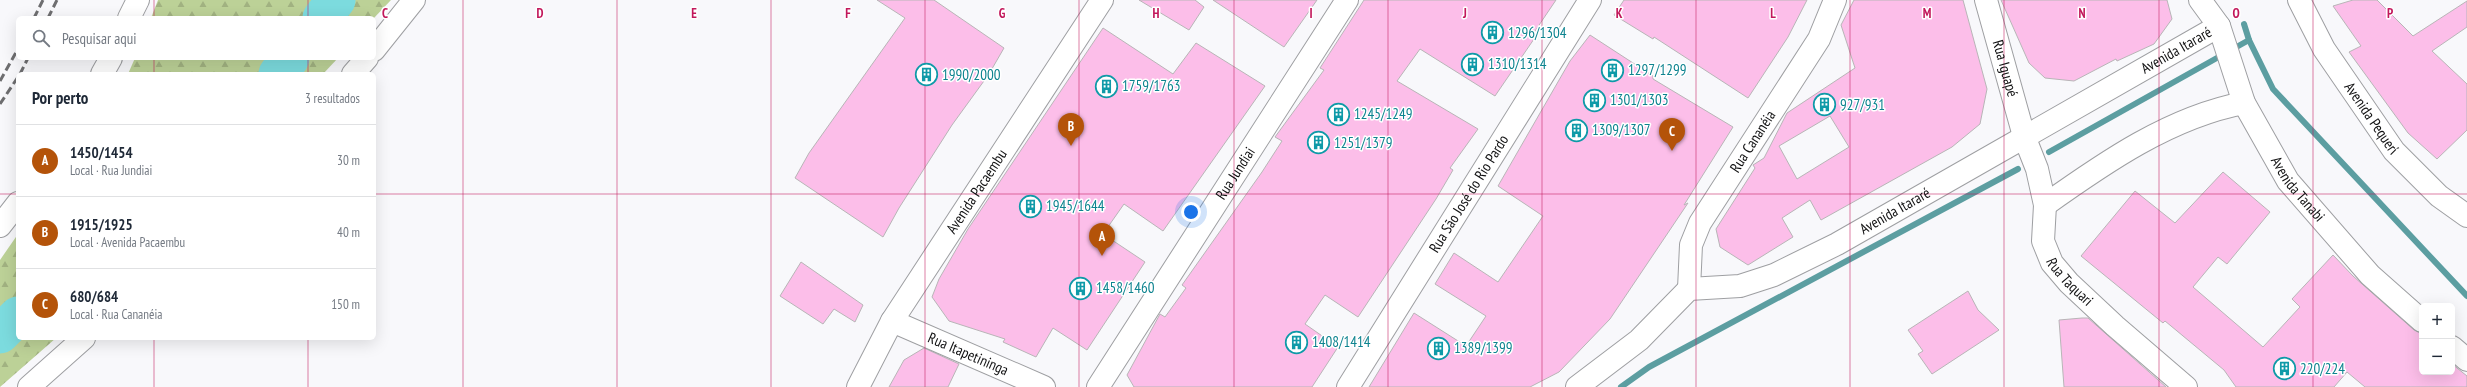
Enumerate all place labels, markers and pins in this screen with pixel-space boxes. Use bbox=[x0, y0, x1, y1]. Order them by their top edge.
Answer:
building icon: 1296/1304 bbox=[1479, 20, 1505, 46]
place label: 1296/1304 bbox=[1508, 23, 1567, 42]
building icon: 1310/1314 bbox=[1460, 51, 1486, 77]
place label: 1310/1314 bbox=[1488, 54, 1547, 73]
building icon: 1297/1299 bbox=[1600, 57, 1626, 83]
place label: 1297/1299 bbox=[1628, 60, 1686, 79]
building icon: 1990/2000 bbox=[913, 62, 939, 88]
place label: 1990/2000 bbox=[942, 65, 1001, 84]
building icon: 1759/1763 bbox=[1093, 73, 1119, 99]
place label: 1759/1763 bbox=[1122, 76, 1180, 95]
building icon: 1301/1303 bbox=[1582, 87, 1608, 113]
place label: 1301/1303 bbox=[1610, 90, 1668, 109]
building icon: 927/931 bbox=[1811, 92, 1837, 118]
place label: 927/931 bbox=[1840, 95, 1885, 114]
building icon: 1245/1249 bbox=[1326, 101, 1352, 127]
place label: 1245/1249 bbox=[1354, 104, 1412, 123]
pin: B bbox=[1058, 113, 1084, 146]
building icon: 1309/1307 bbox=[1563, 117, 1589, 143]
pin: C bbox=[1659, 118, 1685, 151]
place label: 1309/1307 bbox=[1592, 120, 1650, 139]
building icon: 1251/1379 bbox=[1306, 130, 1332, 156]
place label: 1251/1379 bbox=[1334, 133, 1392, 152]
building icon: 1945/1644 bbox=[1017, 193, 1043, 219]
place label: 1945/1644 bbox=[1046, 196, 1105, 215]
pin: A bbox=[1089, 223, 1115, 256]
building icon: 1458/1460 bbox=[1068, 275, 1094, 301]
place label: 1458/1460 bbox=[1096, 278, 1155, 297]
building icon: 1408/1414 bbox=[1284, 329, 1310, 355]
place label: 1408/1414 bbox=[1312, 332, 1371, 351]
building icon: 1389/1399 bbox=[1425, 335, 1451, 361]
place label: 1389/1399 bbox=[1454, 338, 1512, 357]
building icon: 220/224 bbox=[2271, 356, 2297, 382]
place label: 220/224 bbox=[2300, 359, 2345, 378]

